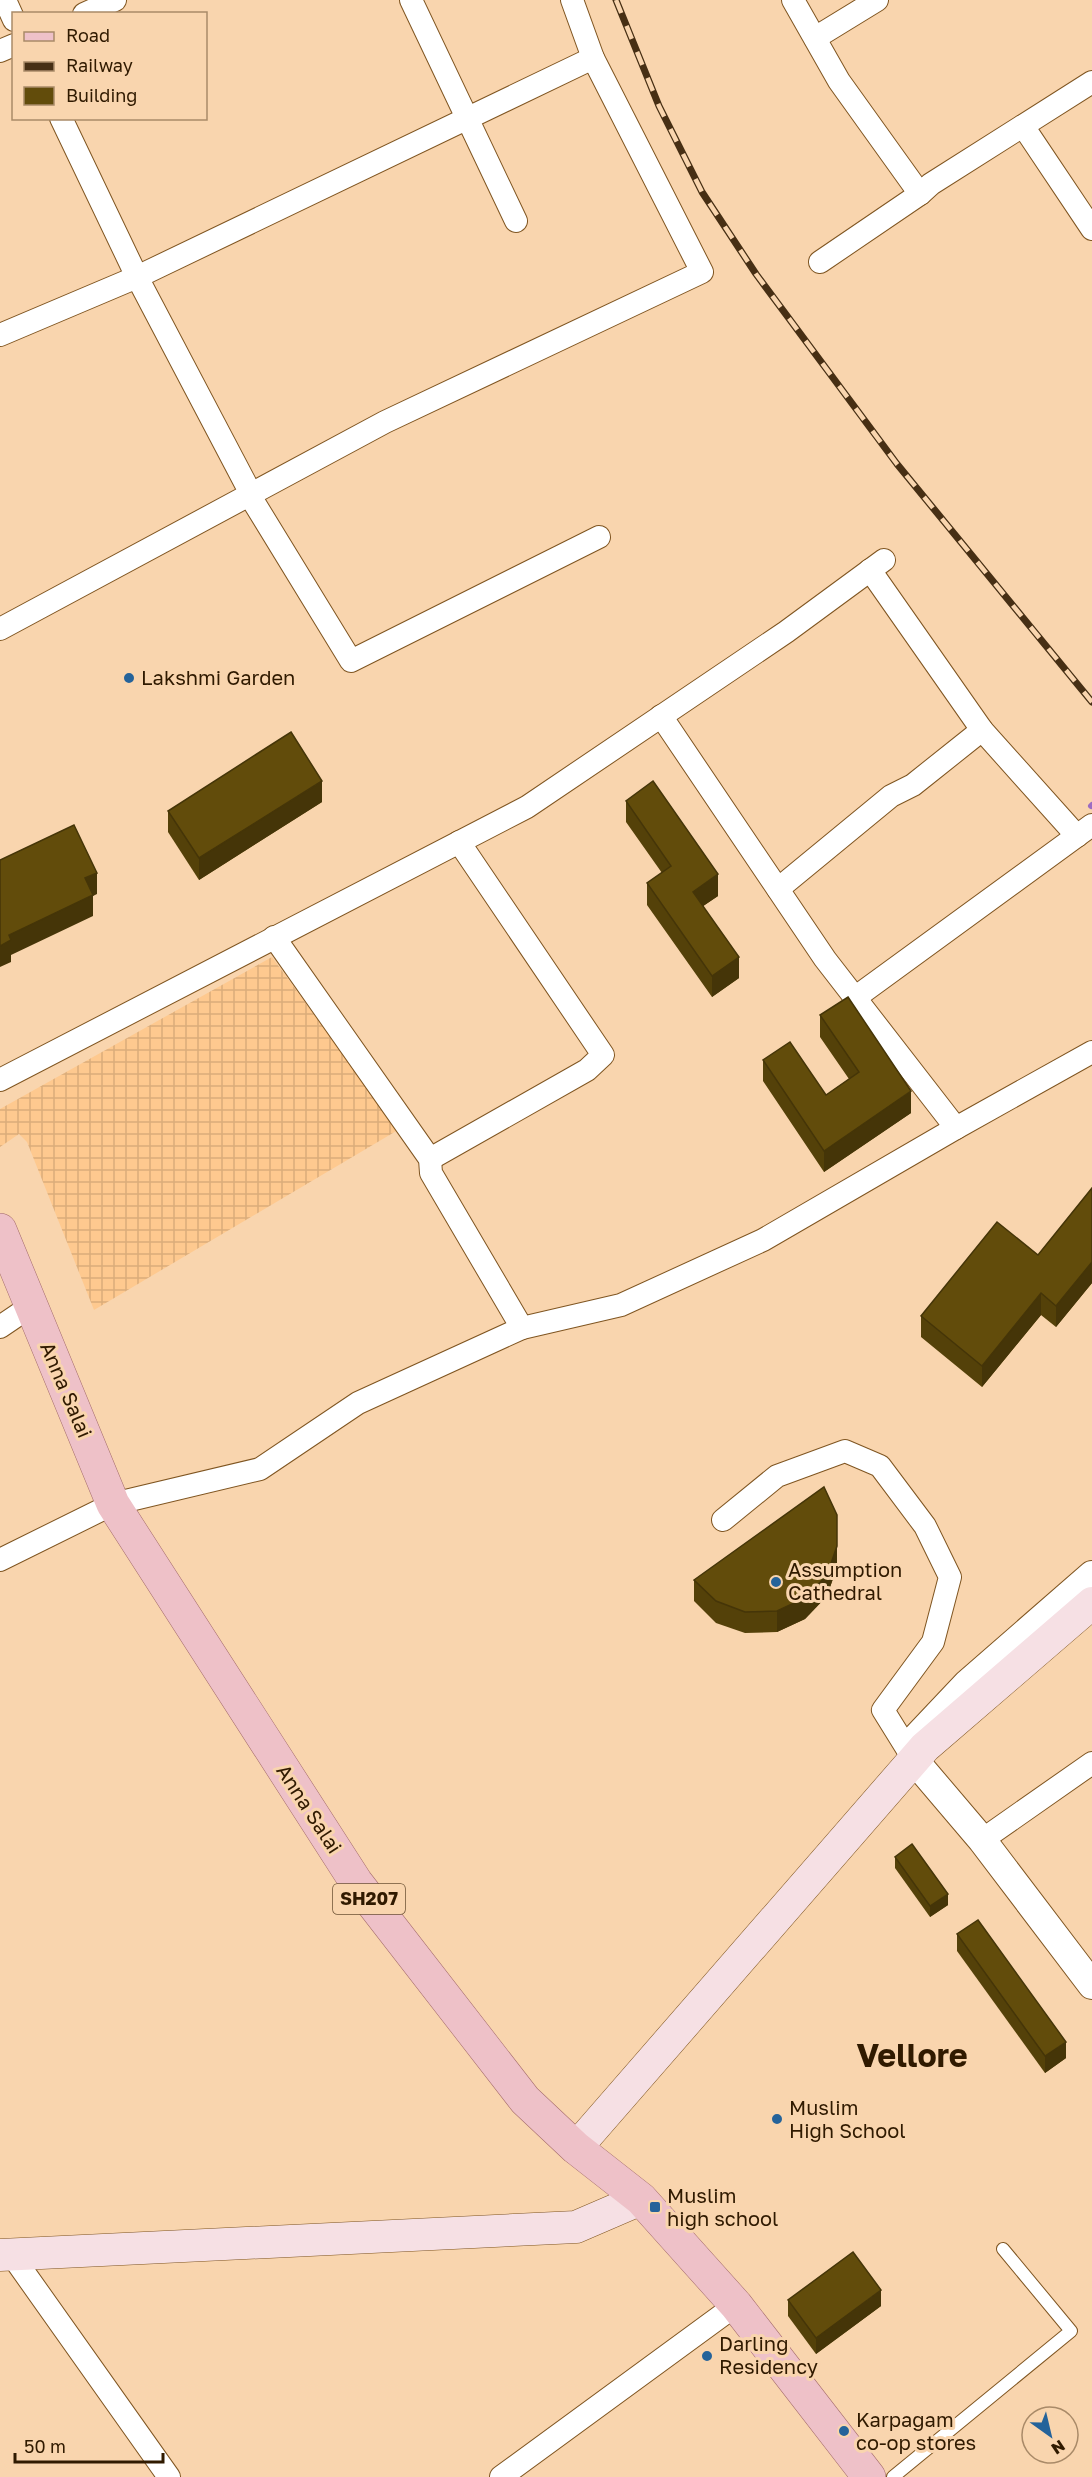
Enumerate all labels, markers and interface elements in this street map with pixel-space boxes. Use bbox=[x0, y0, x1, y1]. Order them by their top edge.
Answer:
legend bbox=[12, 12, 207, 120]
text: Road bbox=[66, 24, 110, 46]
text: Railway bbox=[66, 54, 133, 76]
text: Building bbox=[66, 84, 137, 106]
place label: Lakshmi Garden bbox=[141, 665, 295, 689]
marker: Lakshmi Garden bbox=[122, 671, 136, 685]
street label: Anna Salai bbox=[36, 1338, 98, 1441]
place label: Assumption Cathedral bbox=[788, 1557, 902, 1604]
marker: Assumption Cathedral bbox=[769, 1575, 783, 1589]
street label: Anna Salai bbox=[272, 1759, 348, 1858]
road number: SH207 bbox=[333, 1884, 405, 1914]
district label: Vellore bbox=[856, 2036, 968, 2074]
place label: Muslim High School bbox=[789, 2095, 906, 2142]
marker: Muslim High School bbox=[770, 2112, 784, 2126]
place label: Muslim high school bbox=[667, 2183, 778, 2230]
marker: Muslim high school bbox=[648, 2200, 662, 2214]
place label: Darling Residency bbox=[719, 2331, 818, 2378]
marker: Darling Residency bbox=[700, 2349, 714, 2363]
north arrow bbox=[1020, 2405, 1080, 2465]
place label: Karpagam co-op stores bbox=[856, 2407, 976, 2454]
marker: Karpagam co-op stores bbox=[837, 2424, 851, 2438]
scale bar bbox=[15, 2426, 164, 2464]
text: 50 m bbox=[24, 2435, 66, 2457]
text: N bbox=[1048, 2436, 1069, 2459]

